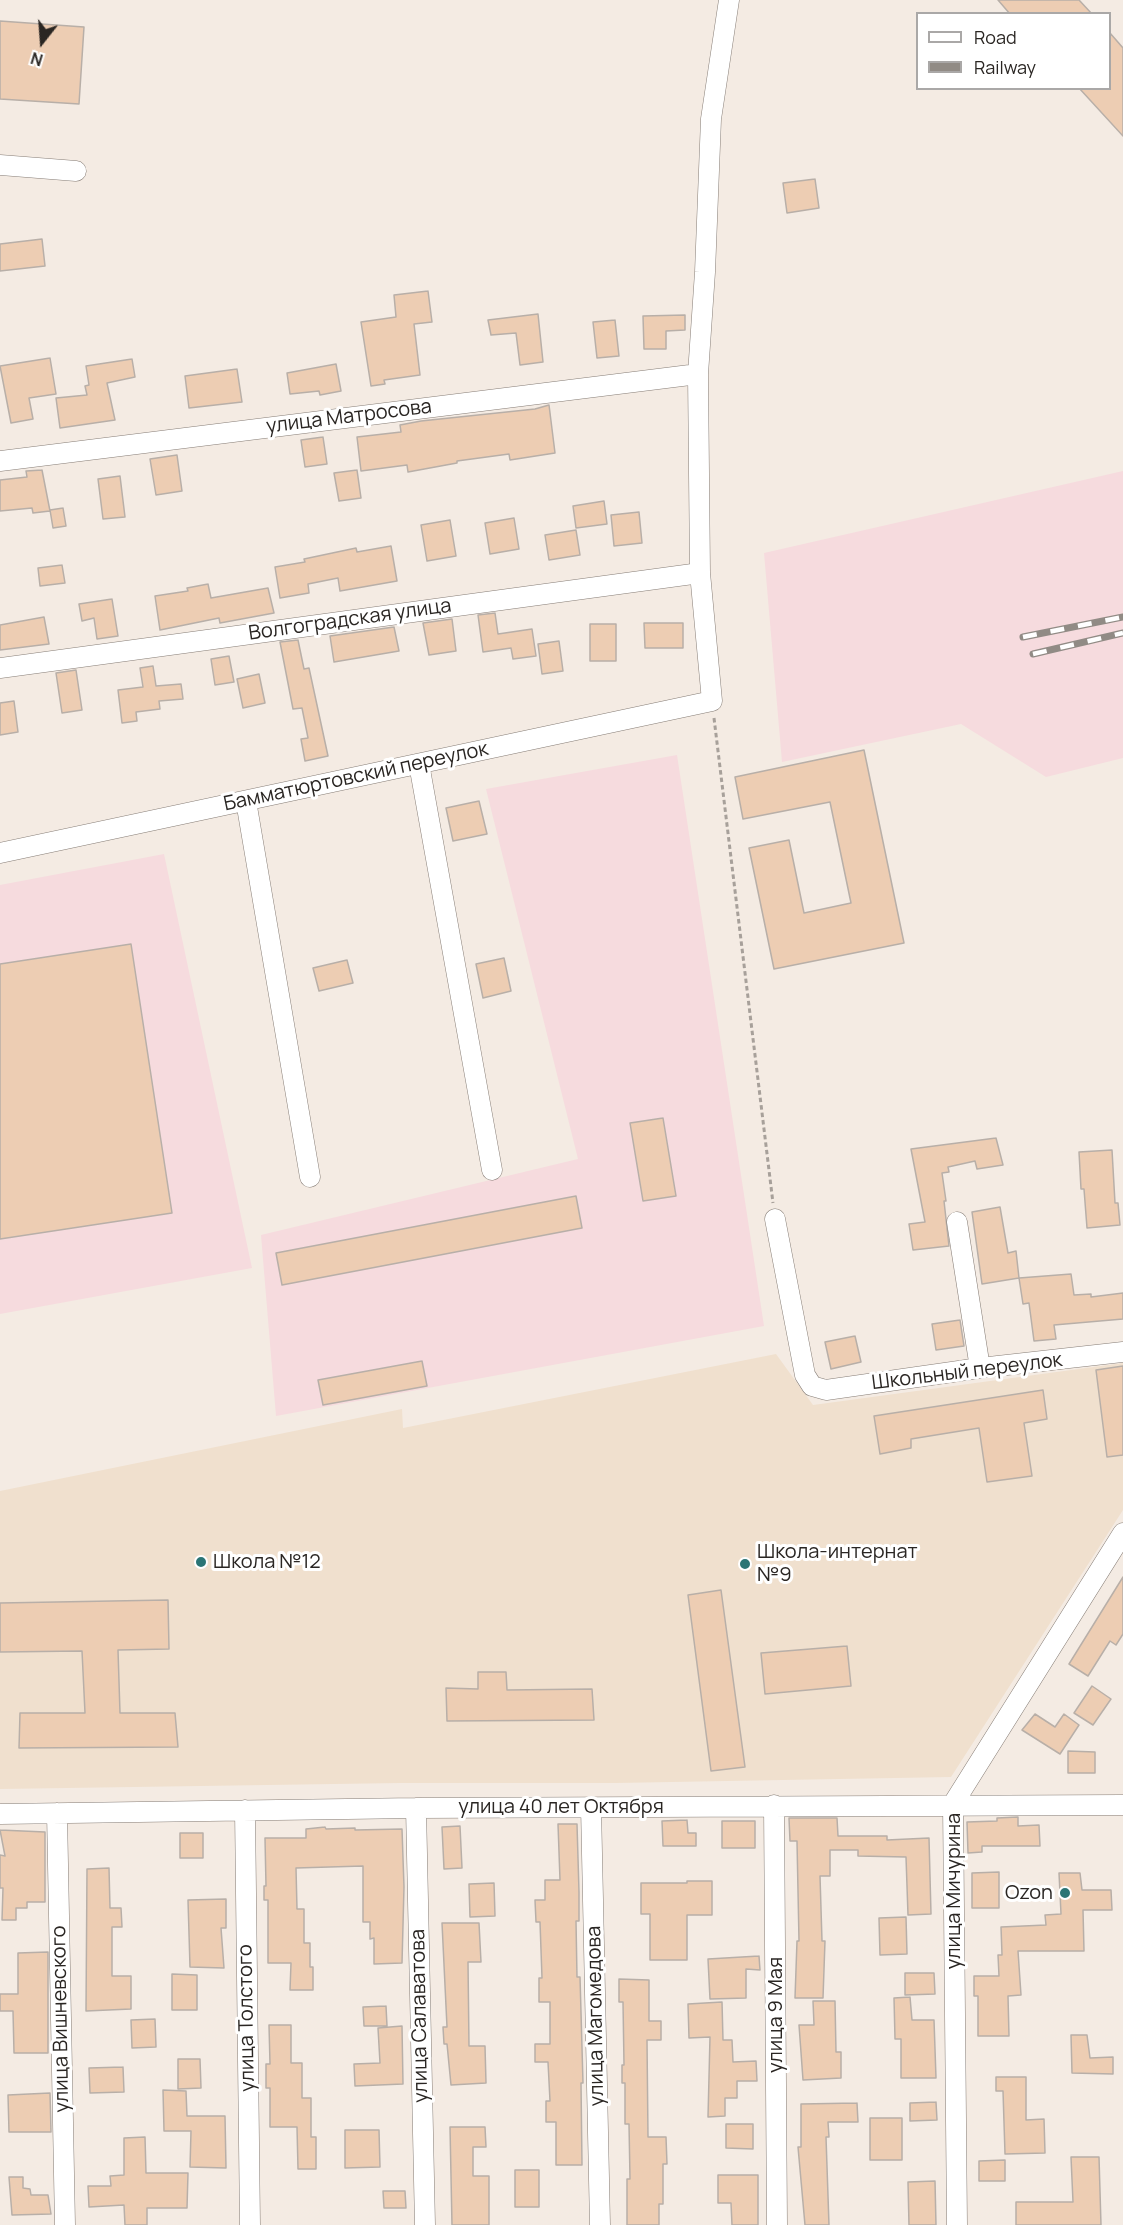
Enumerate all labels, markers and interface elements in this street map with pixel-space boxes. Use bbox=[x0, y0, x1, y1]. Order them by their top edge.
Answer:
north arrow bbox=[12, 12, 72, 72]
legend bbox=[916, 12, 1111, 90]
text: Road bbox=[974, 25, 1017, 49]
text: N bbox=[28, 47, 45, 71]
text: Railway bbox=[974, 55, 1036, 79]
street label: улица Матросова bbox=[265, 395, 433, 439]
street label: Волгоградская улица bbox=[247, 594, 453, 646]
street label: Бамматюртовский переулок bbox=[222, 737, 490, 817]
street label: Школьный переулок bbox=[870, 1348, 1064, 1396]
place label: Школа-интернат №9 bbox=[757, 1540, 918, 1587]
place label: Школа №12 bbox=[213, 1550, 321, 1574]
marker: Школа №12 bbox=[194, 1555, 208, 1569]
marker: Школа-интернат №9 bbox=[738, 1557, 752, 1571]
street label: улица 40 лет Октября bbox=[458, 1795, 664, 1819]
street label: улица Мичурина bbox=[942, 1813, 966, 1969]
place label: Ozon bbox=[1005, 1881, 1053, 1905]
marker: Ozon bbox=[1058, 1886, 1072, 1900]
street label: улица Вишневского bbox=[47, 1925, 75, 2113]
street label: улица Магомедова bbox=[582, 1926, 610, 2106]
street label: улица Салаватова bbox=[406, 1929, 434, 2103]
street label: улица Толстого bbox=[234, 1944, 260, 2092]
street label: улица 9 Мая bbox=[764, 1957, 788, 2073]

